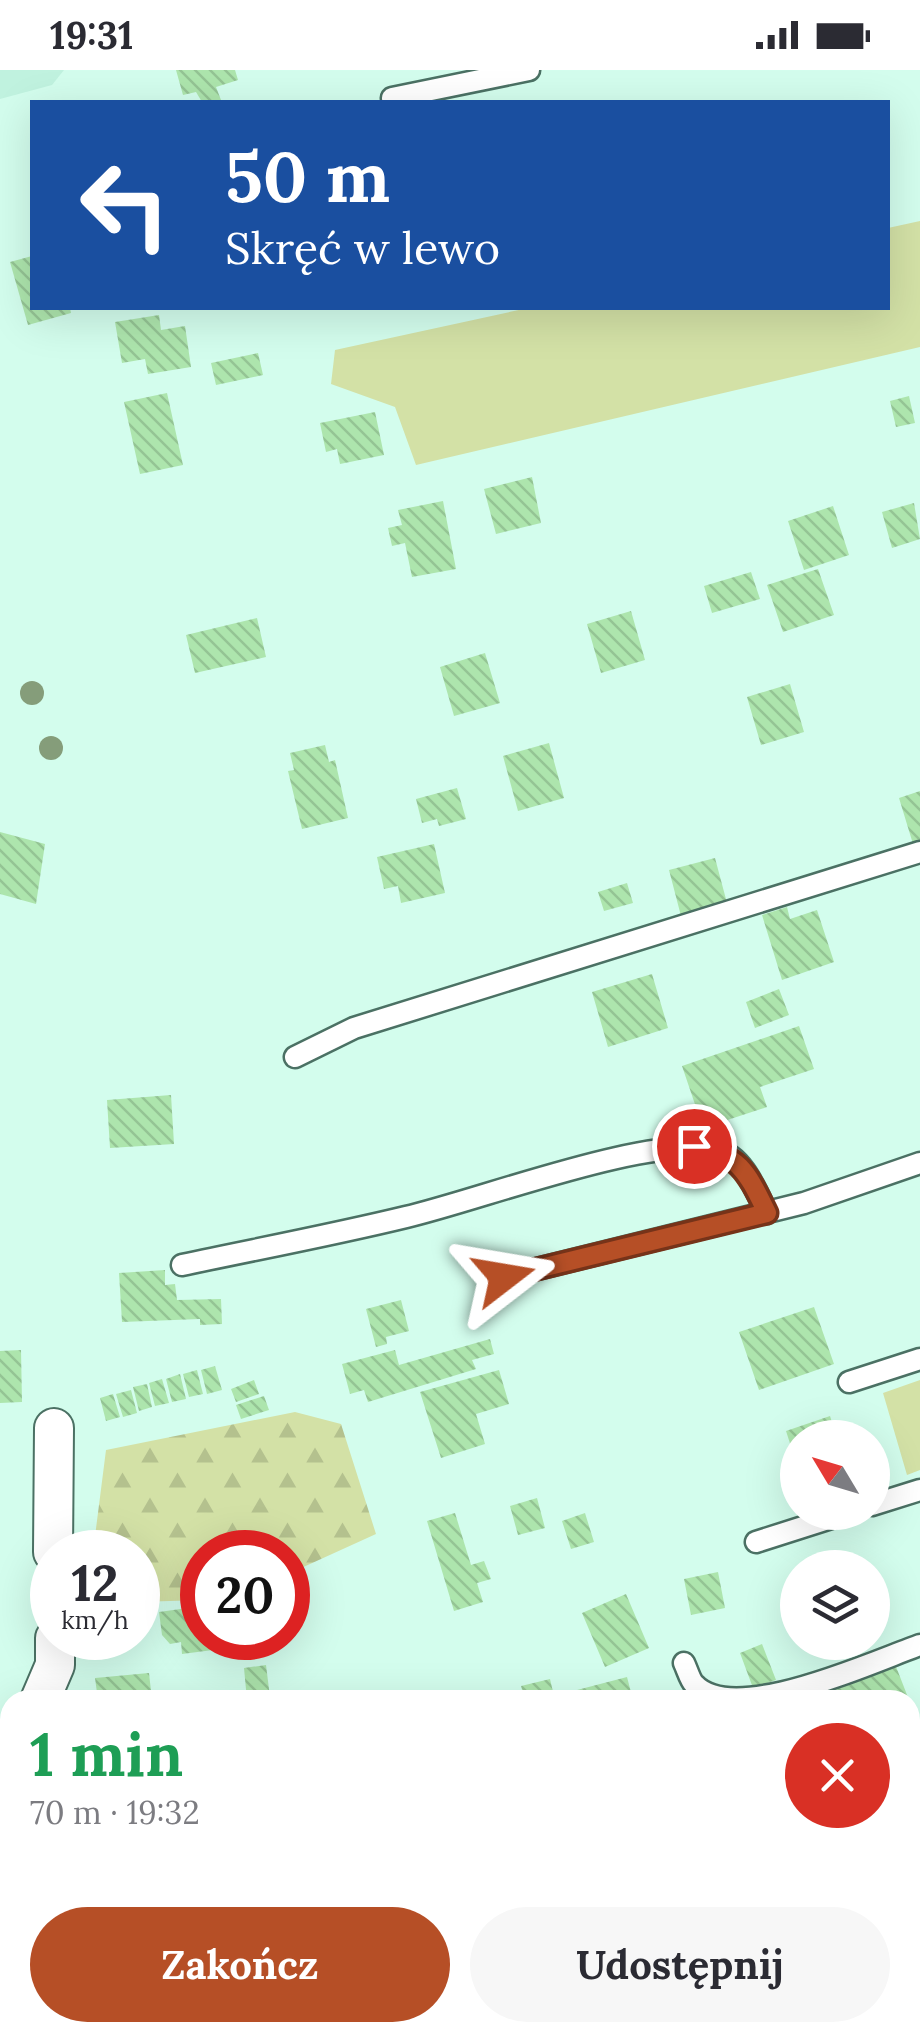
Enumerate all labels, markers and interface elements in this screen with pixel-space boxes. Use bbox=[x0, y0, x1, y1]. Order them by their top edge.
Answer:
text: 19:31 bbox=[50, 11, 134, 59]
text: 50 m bbox=[225, 132, 390, 221]
icon: left bbox=[60, 140, 190, 270]
text: Skręć w lewo bbox=[225, 219, 500, 276]
pin bbox=[652, 1104, 737, 1189]
icon: arrive bbox=[667, 1119, 722, 1174]
position arrow bbox=[452, 1225, 556, 1329]
north arrow bbox=[780, 1420, 890, 1530]
map controls bbox=[780, 1420, 890, 1660]
speed limit sign: 20 bbox=[180, 1530, 310, 1660]
button: layers bbox=[780, 1550, 890, 1660]
text: 12 bbox=[72, 1551, 118, 1615]
text: km/h bbox=[61, 1604, 129, 1636]
text: 1 min bbox=[30, 1716, 183, 1792]
button: close bbox=[785, 1723, 890, 1828]
text: 70 m · 19:32 bbox=[30, 1792, 200, 1833]
button: Zakończ bbox=[30, 1907, 450, 2022]
button: Udostępnij bbox=[470, 1907, 890, 2022]

